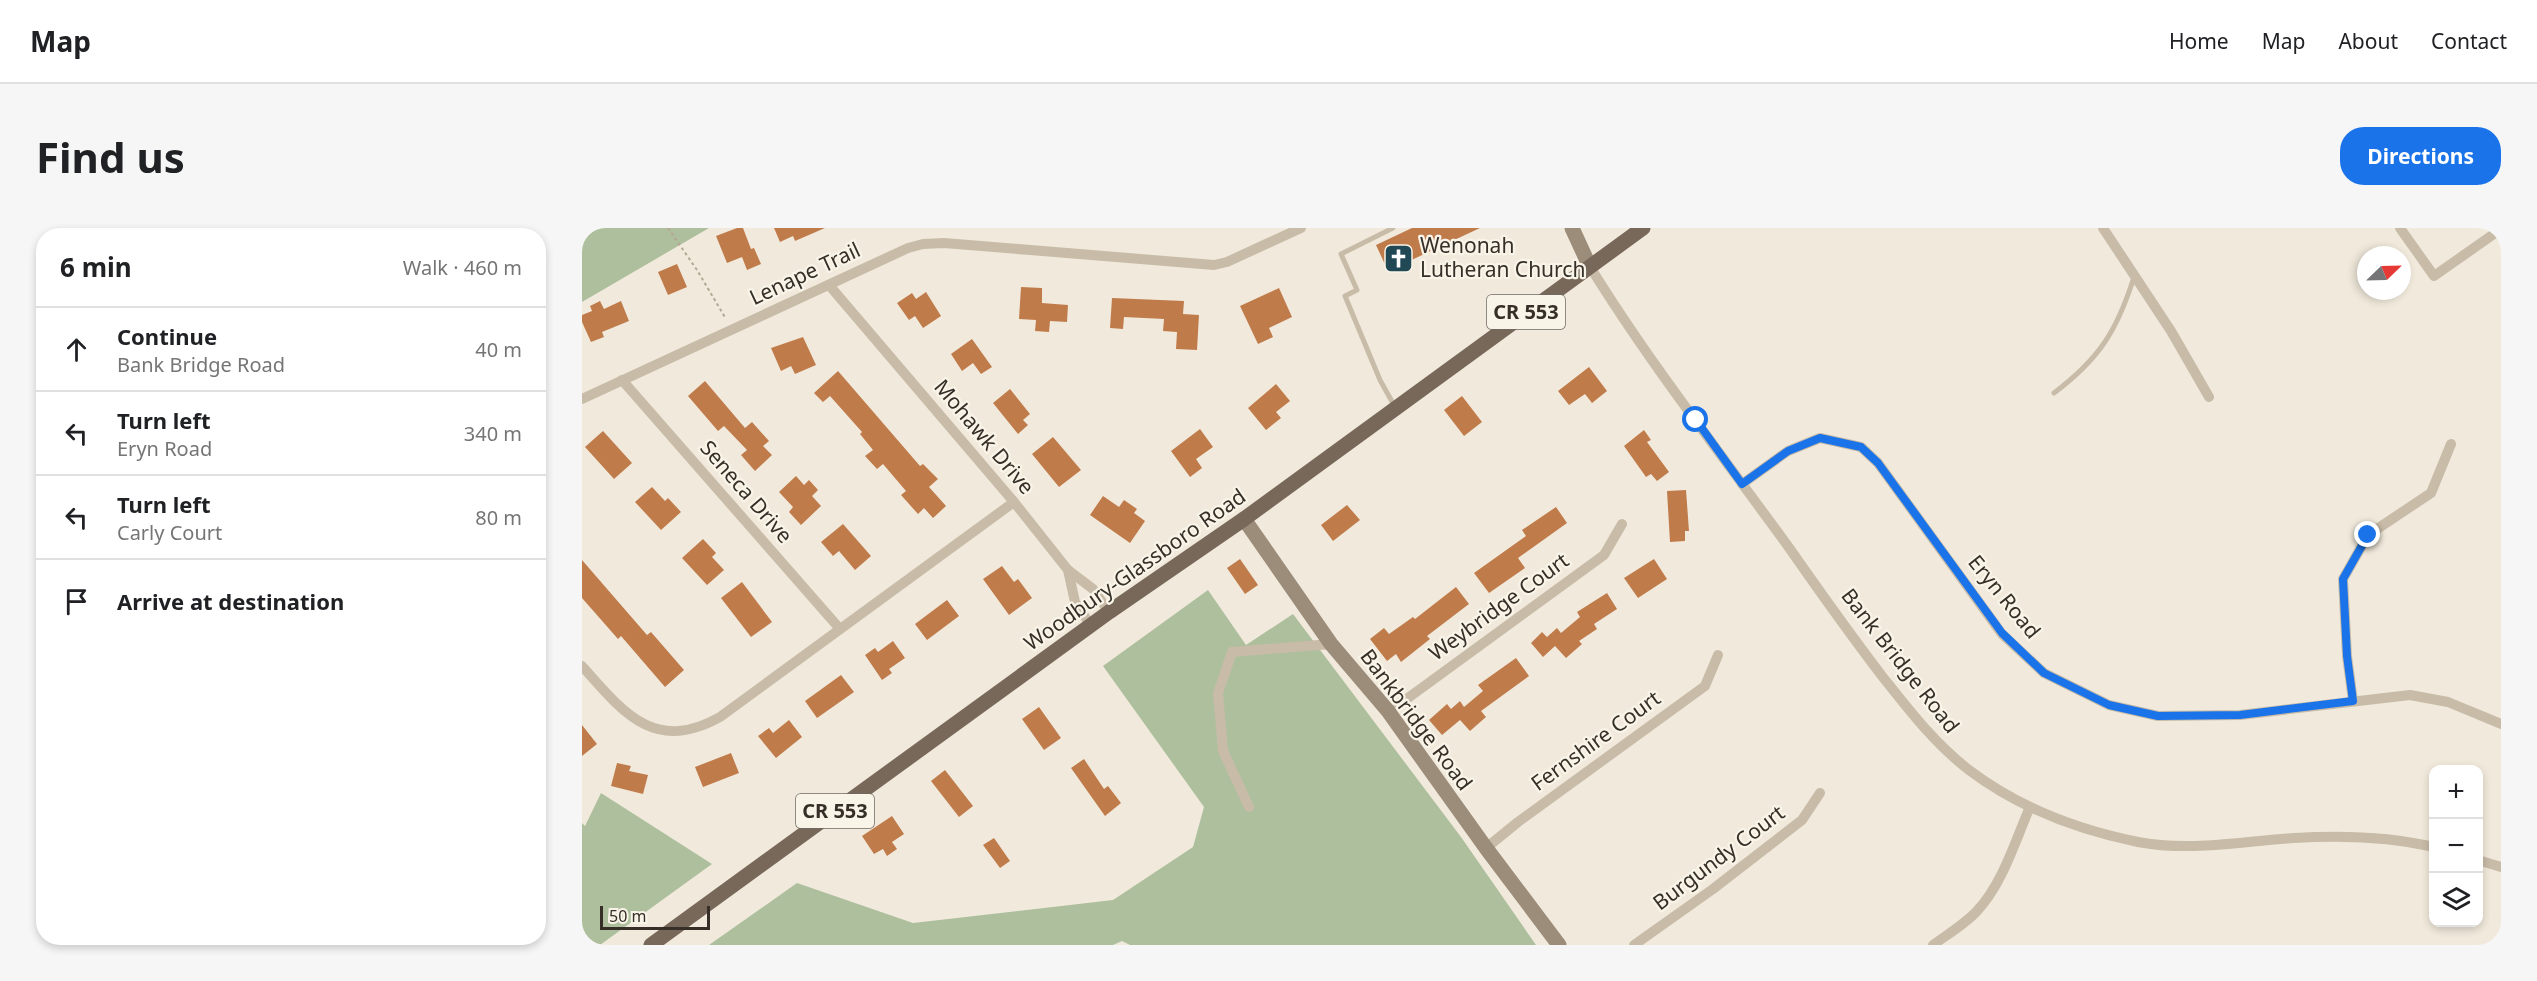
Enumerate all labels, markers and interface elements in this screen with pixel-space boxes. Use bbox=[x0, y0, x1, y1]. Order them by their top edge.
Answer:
text: Map bbox=[30, 22, 91, 60]
text: Home bbox=[2169, 27, 2229, 55]
text: Map bbox=[2262, 27, 2305, 55]
text: About bbox=[2338, 27, 2398, 55]
text: Contact bbox=[2431, 27, 2507, 55]
button: Directions bbox=[2340, 127, 2501, 185]
text: Find us bbox=[36, 128, 185, 185]
place label: Wenonah Lutheran Church bbox=[1420, 231, 1585, 283]
street label: Lenape Trail bbox=[745, 235, 865, 311]
church icon: Wenonah Lutheran Church bbox=[1383, 242, 1415, 274]
north arrow bbox=[2357, 246, 2411, 300]
text: 6 min bbox=[60, 249, 132, 285]
text: Walk · 460 m bbox=[403, 254, 522, 281]
road number: CR 553 bbox=[1487, 295, 1565, 329]
text: Continue bbox=[117, 321, 217, 351]
icon: ahead bbox=[60, 333, 93, 366]
text: 40 m bbox=[475, 336, 522, 363]
text: Bank Bridge Road bbox=[117, 351, 285, 378]
street label: Mohawk Drive bbox=[929, 373, 1041, 500]
text: Turn left bbox=[117, 405, 211, 435]
route start bbox=[1682, 406, 1708, 432]
icon: left bbox=[60, 417, 93, 450]
text: 340 m bbox=[464, 420, 522, 447]
street label: Seneca Drive bbox=[694, 434, 799, 549]
text: Eryn Road bbox=[117, 435, 212, 462]
street label: Woodbury-Glassboro Road bbox=[1018, 482, 1251, 657]
text: Turn left bbox=[117, 489, 211, 519]
icon: left bbox=[60, 501, 93, 534]
text: 80 m bbox=[475, 504, 522, 531]
text: Carly Court bbox=[117, 519, 222, 546]
route end bbox=[2354, 521, 2380, 547]
street label: Weybridge Court bbox=[1423, 546, 1574, 666]
street label: Eryn Road bbox=[1962, 549, 2047, 644]
street label: Bank Bridge Road bbox=[1835, 582, 1966, 739]
icon: arrive bbox=[60, 585, 93, 618]
text: Arrive at destination bbox=[117, 586, 344, 616]
street label: Bankbridge Road bbox=[1354, 643, 1479, 796]
street label: Fernshire Court bbox=[1525, 683, 1666, 797]
map controls bbox=[2429, 765, 2483, 927]
button: + bbox=[2429, 765, 2483, 819]
road number: CR 553 bbox=[796, 794, 874, 828]
street label: Burgundy Court bbox=[1647, 798, 1790, 916]
button: − bbox=[2429, 819, 2483, 873]
button: layers bbox=[2429, 873, 2483, 927]
scale bar bbox=[600, 903, 710, 930]
text: 50 m bbox=[609, 905, 646, 927]

